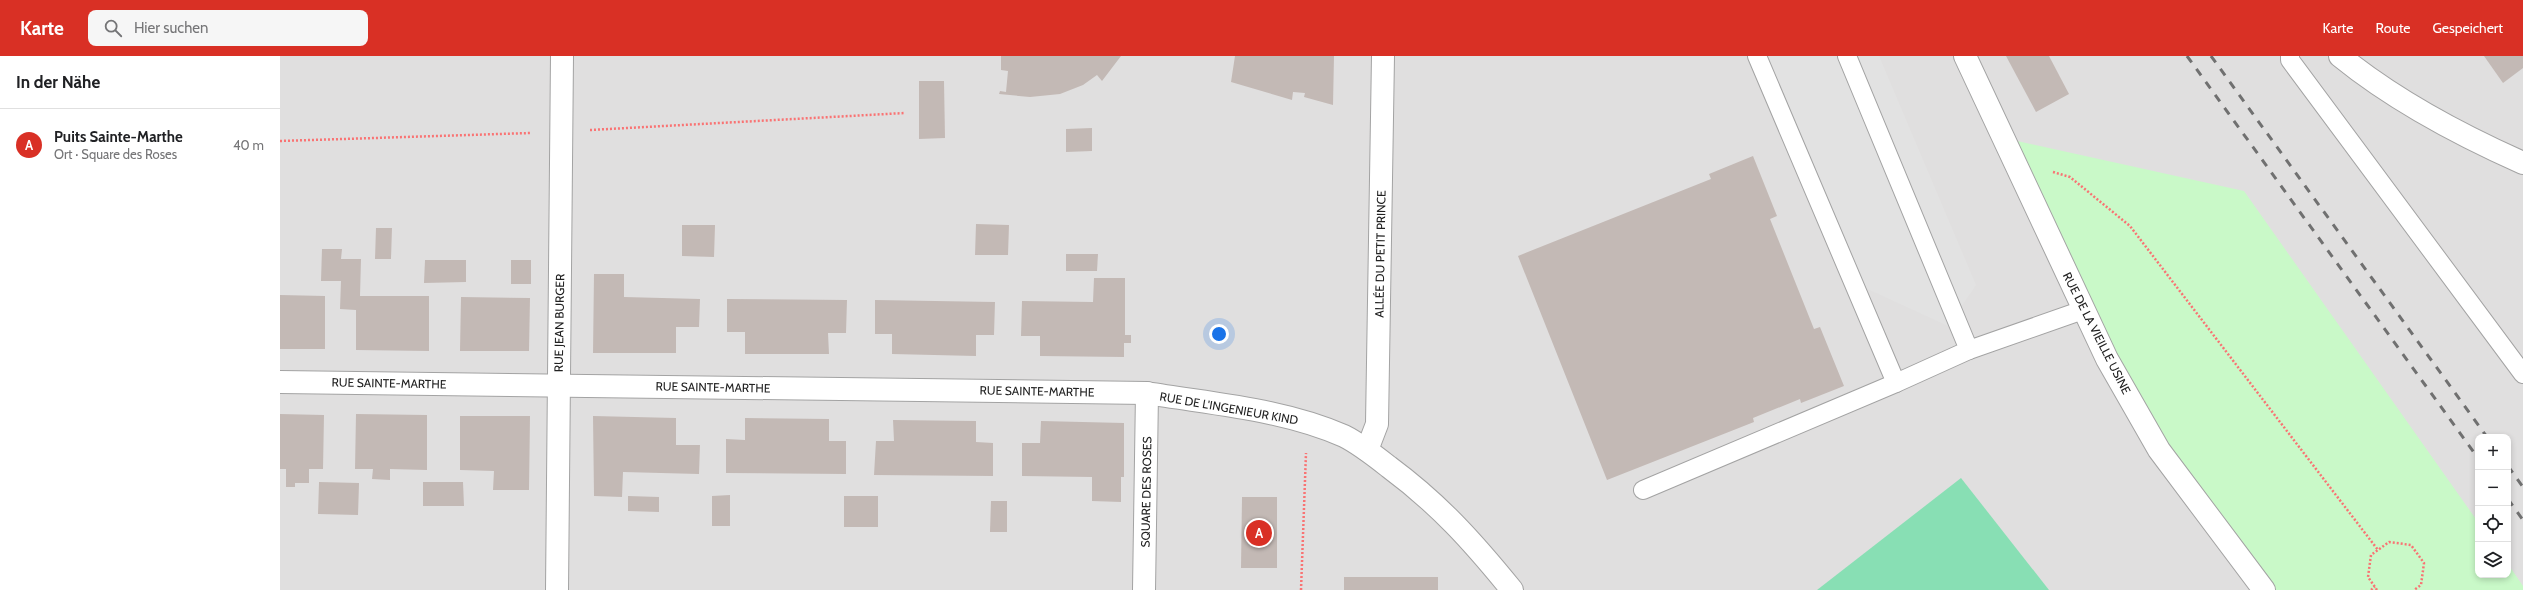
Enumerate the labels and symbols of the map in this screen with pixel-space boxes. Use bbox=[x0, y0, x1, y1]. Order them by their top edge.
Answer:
street label: ALLÉE DU PETIT PRINCE bbox=[1371, 190, 1389, 318]
street label: RUE DE LA VIEILLE USINE bbox=[2060, 270, 2134, 397]
street label: RUE JEAN BURGER bbox=[551, 273, 567, 372]
your location bbox=[1209, 324, 1229, 344]
street label: RUE SAINTE-MARTHE bbox=[331, 374, 447, 392]
street label: RUE SAINTE-MARTHE bbox=[655, 378, 771, 396]
street label: RUE SAINTE-MARTHE bbox=[979, 382, 1095, 400]
street label: RUE DE L'INGENIEUR KIND bbox=[1159, 388, 1300, 428]
street label: SQUARE DES ROSES bbox=[1138, 436, 1154, 548]
pin: A bbox=[1246, 518, 1272, 548]

